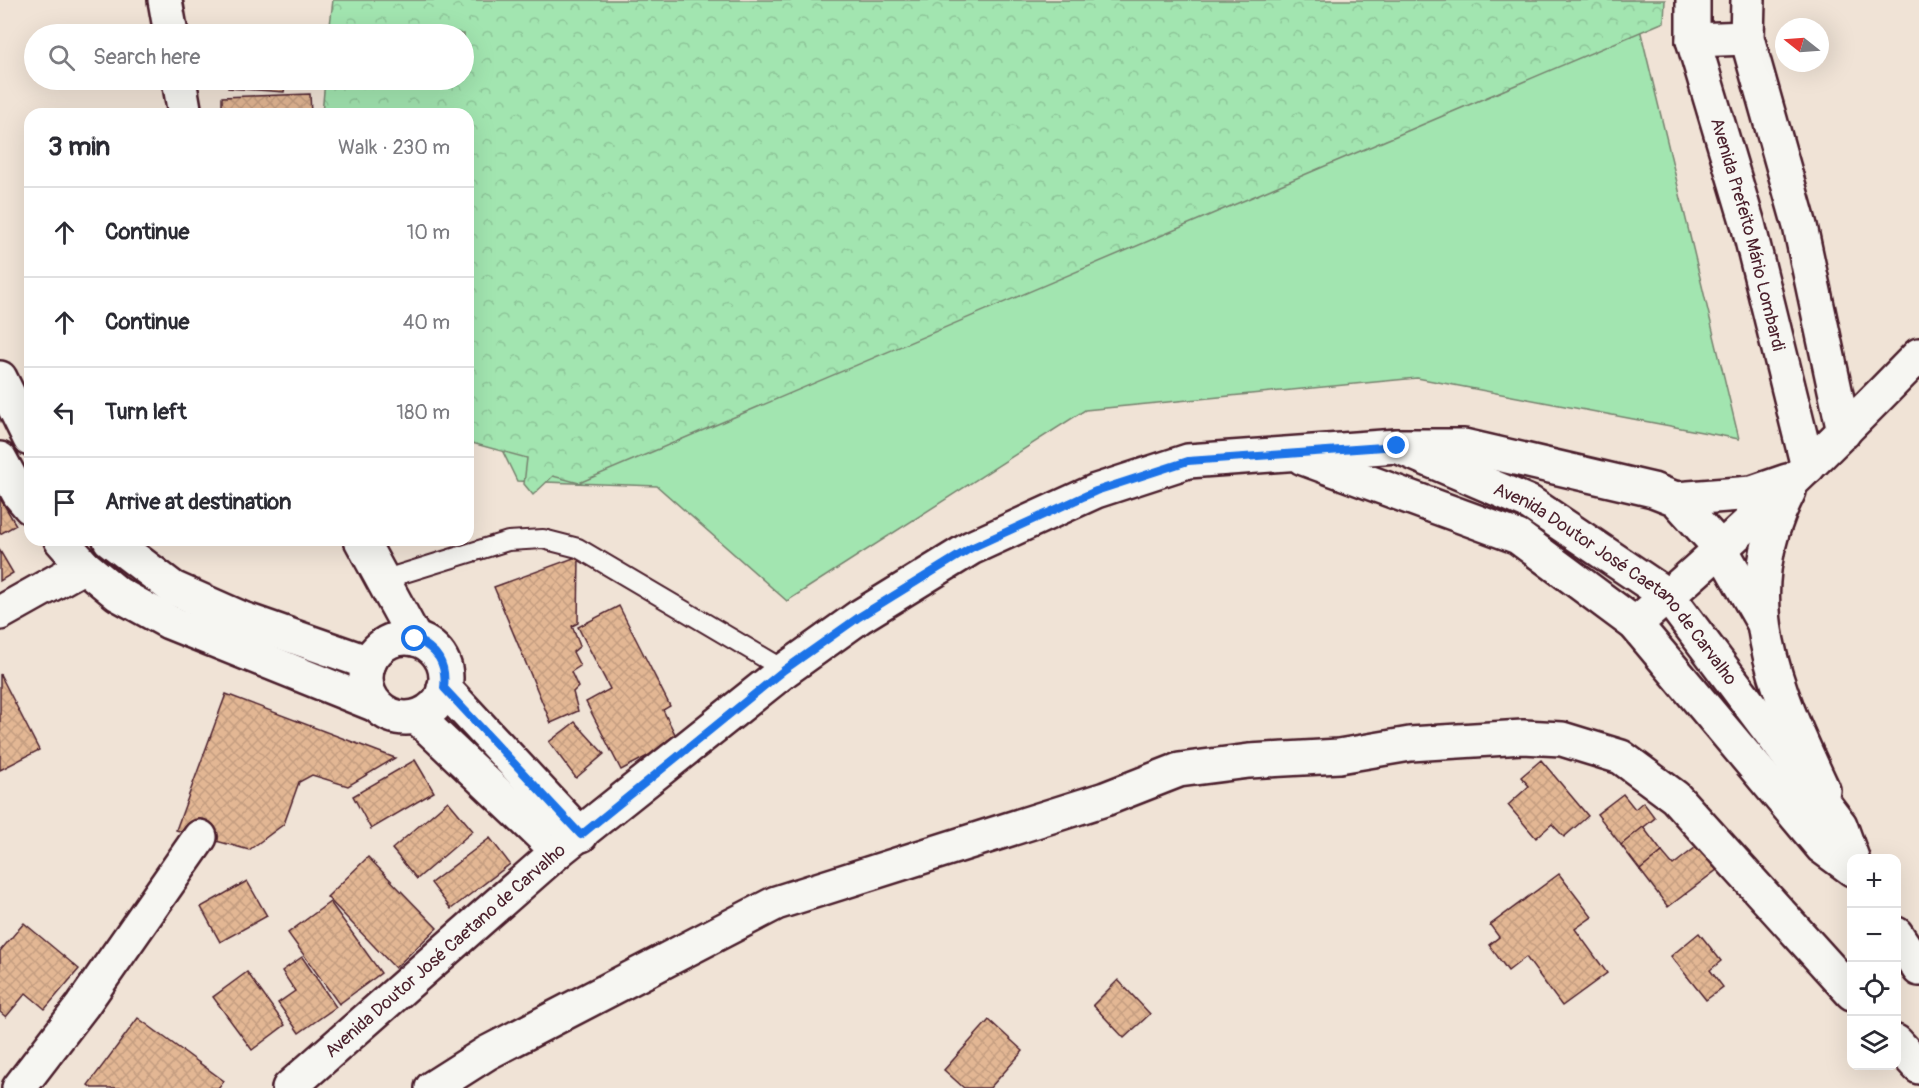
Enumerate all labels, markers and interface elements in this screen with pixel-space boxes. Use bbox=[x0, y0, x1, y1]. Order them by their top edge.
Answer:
north arrow bbox=[1775, 18, 1829, 72]
search box bbox=[24, 24, 474, 90]
icon: search bbox=[45, 41, 78, 74]
text: Search here bbox=[93, 43, 200, 71]
street label: Avenida Prefeito Mário Lombardi bbox=[1705, 115, 1790, 353]
text: 3 min bbox=[48, 131, 110, 163]
text: Walk · 230 m bbox=[338, 135, 450, 160]
icon: ahead bbox=[48, 216, 81, 249]
text: Continue bbox=[105, 218, 189, 246]
text: 10 m bbox=[406, 220, 450, 245]
icon: ahead bbox=[48, 306, 81, 339]
text: Continue bbox=[105, 308, 189, 336]
text: 40 m bbox=[403, 310, 450, 335]
icon: left bbox=[48, 396, 81, 429]
text: Turn left bbox=[105, 398, 187, 426]
text: 180 m bbox=[396, 400, 450, 425]
route end bbox=[1383, 432, 1409, 458]
street label: Avenida Doutor José Caetano de Carvalho bbox=[1490, 477, 1742, 690]
icon: arrive bbox=[48, 486, 81, 519]
text: Arrive at destination bbox=[105, 488, 291, 516]
route start bbox=[401, 625, 427, 651]
street label: Avenida Doutor José Caetano de Carvalho bbox=[320, 838, 570, 1063]
map controls bbox=[1847, 854, 1901, 1070]
button: + bbox=[1847, 854, 1901, 908]
button: − bbox=[1847, 908, 1901, 962]
button: locate bbox=[1847, 962, 1901, 1016]
button: layers bbox=[1847, 1016, 1901, 1070]

